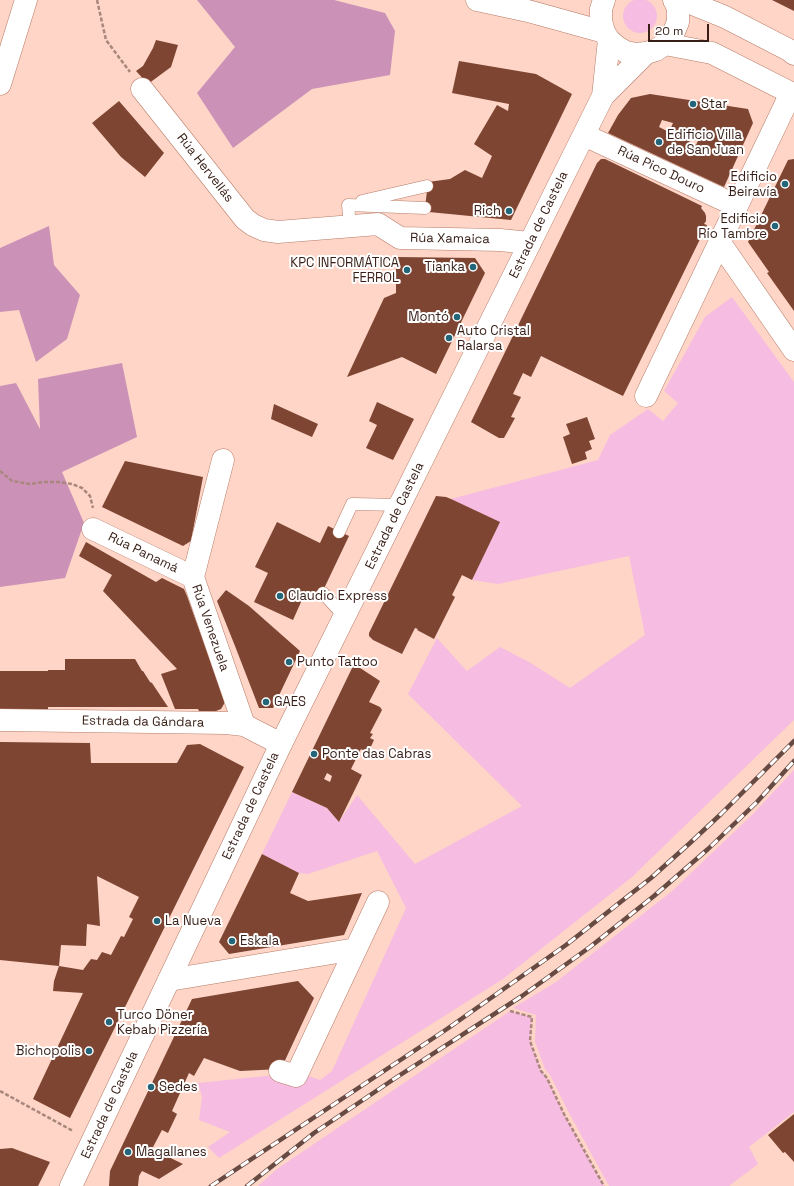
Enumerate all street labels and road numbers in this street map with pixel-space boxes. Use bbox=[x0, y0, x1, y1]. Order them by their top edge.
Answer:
street label: Rúa Hervellás bbox=[173, 130, 237, 206]
street label: Rúa Pico Douro bbox=[615, 143, 707, 197]
street label: Estrada de Castela bbox=[506, 169, 572, 281]
street label: Rúa Xamaica bbox=[410, 231, 490, 247]
street label: Estrada de Castela bbox=[362, 460, 428, 572]
street label: Rúa Panamá bbox=[105, 529, 181, 577]
street label: Rúa Venezuela bbox=[188, 583, 232, 673]
street label: Estrada da Gándara bbox=[82, 713, 204, 731]
street label: Estrada de Castela bbox=[219, 750, 283, 862]
street label: Estrada de Castela bbox=[78, 1049, 142, 1161]

